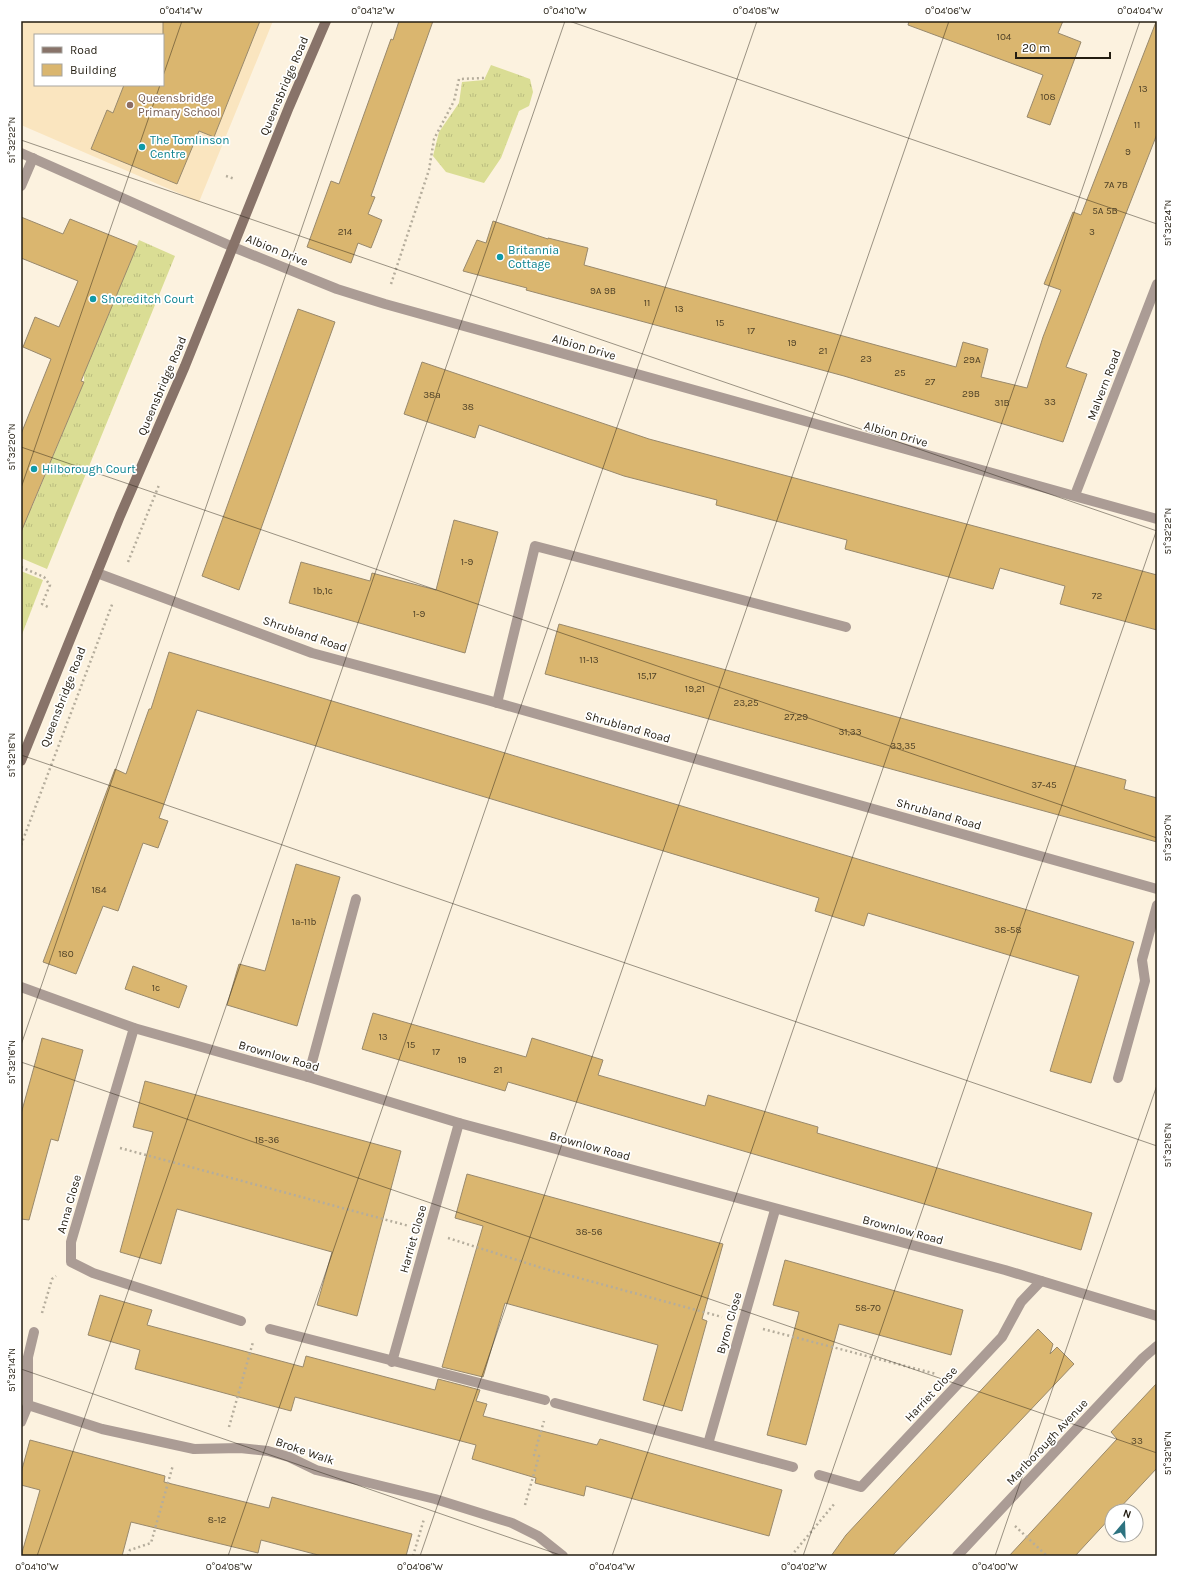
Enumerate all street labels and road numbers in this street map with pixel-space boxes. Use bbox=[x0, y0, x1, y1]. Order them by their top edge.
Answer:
street label: Queensbridge Road bbox=[257, 34, 311, 138]
street label: Albion Drive bbox=[244, 231, 310, 269]
street label: Albion Drive bbox=[551, 331, 617, 363]
street label: Queensbridge Road bbox=[135, 334, 189, 438]
street label: Malvern Road bbox=[1084, 348, 1124, 422]
street label: Albion Drive bbox=[863, 418, 929, 450]
street label: Shrubland Road bbox=[261, 613, 349, 655]
street label: Queensbridge Road bbox=[37, 645, 89, 749]
street label: Shrubland Road bbox=[584, 708, 672, 746]
street label: Shrubland Road bbox=[895, 795, 983, 833]
street label: Brownlow Road bbox=[237, 1038, 321, 1074]
street label: Brownlow Road bbox=[548, 1128, 632, 1164]
street label: Anna Close bbox=[54, 1173, 84, 1235]
street label: Harriet Close bbox=[397, 1203, 429, 1275]
street label: Brownlow Road bbox=[861, 1212, 945, 1248]
street label: Byron Close bbox=[713, 1290, 745, 1356]
street label: Harriet Close bbox=[902, 1364, 960, 1424]
street label: Marlborough Avenue bbox=[1003, 1396, 1091, 1488]
street label: Broke Walk bbox=[274, 1434, 336, 1468]

